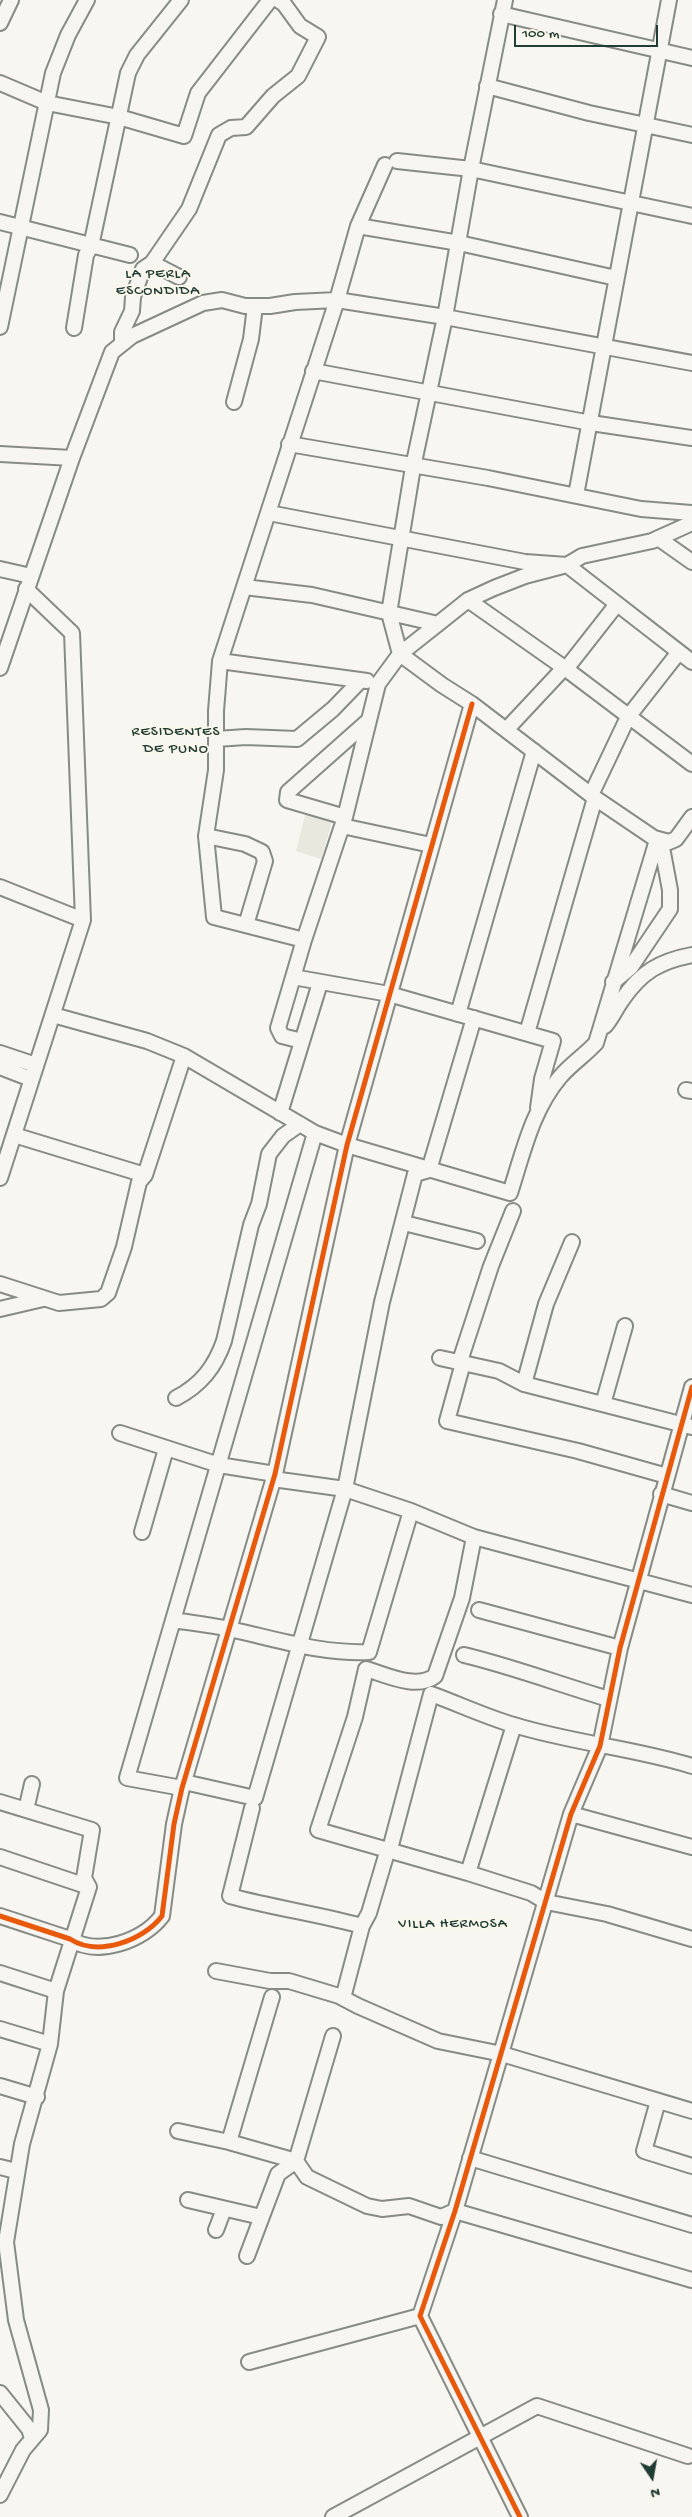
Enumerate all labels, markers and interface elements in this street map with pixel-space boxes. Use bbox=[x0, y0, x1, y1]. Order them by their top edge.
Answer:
scale bar bbox=[517, 15, 661, 47]
text: 100 m bbox=[522, 25, 559, 43]
district label: LA PERLA ESCONDIDA bbox=[115, 266, 201, 301]
district label: RESIDENTES DE PUNO bbox=[130, 724, 222, 759]
district label: VILLA HERMOSA bbox=[397, 1916, 509, 1934]
north arrow bbox=[627, 2452, 677, 2502]
text: N bbox=[649, 2483, 661, 2501]

